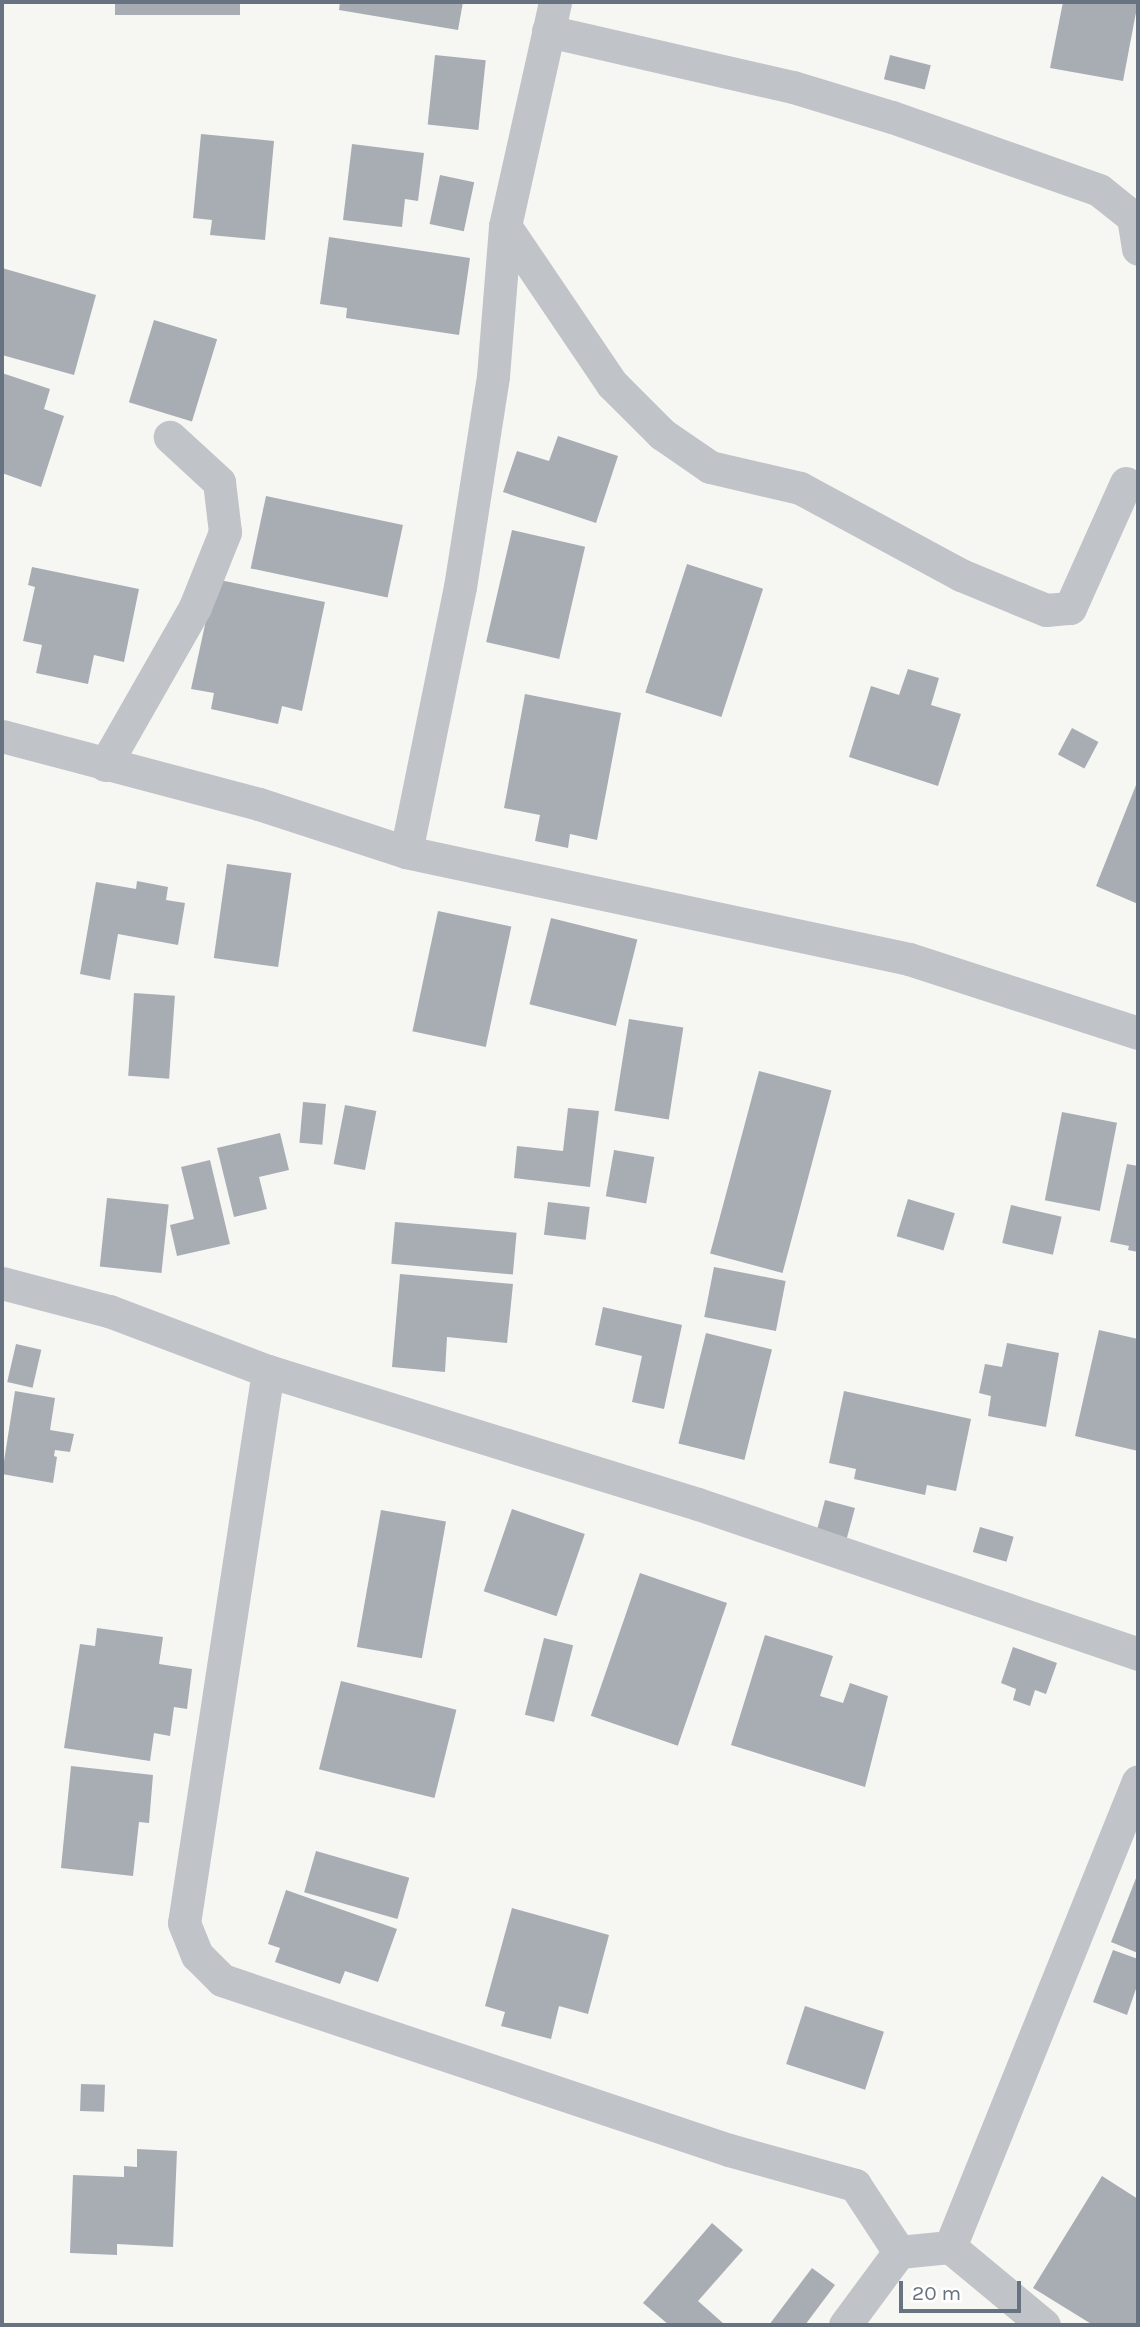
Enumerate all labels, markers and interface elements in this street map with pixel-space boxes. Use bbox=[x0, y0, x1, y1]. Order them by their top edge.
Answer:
scale bar bbox=[902, 2268, 1024, 2312]
text: 20 m bbox=[912, 2281, 961, 2305]

